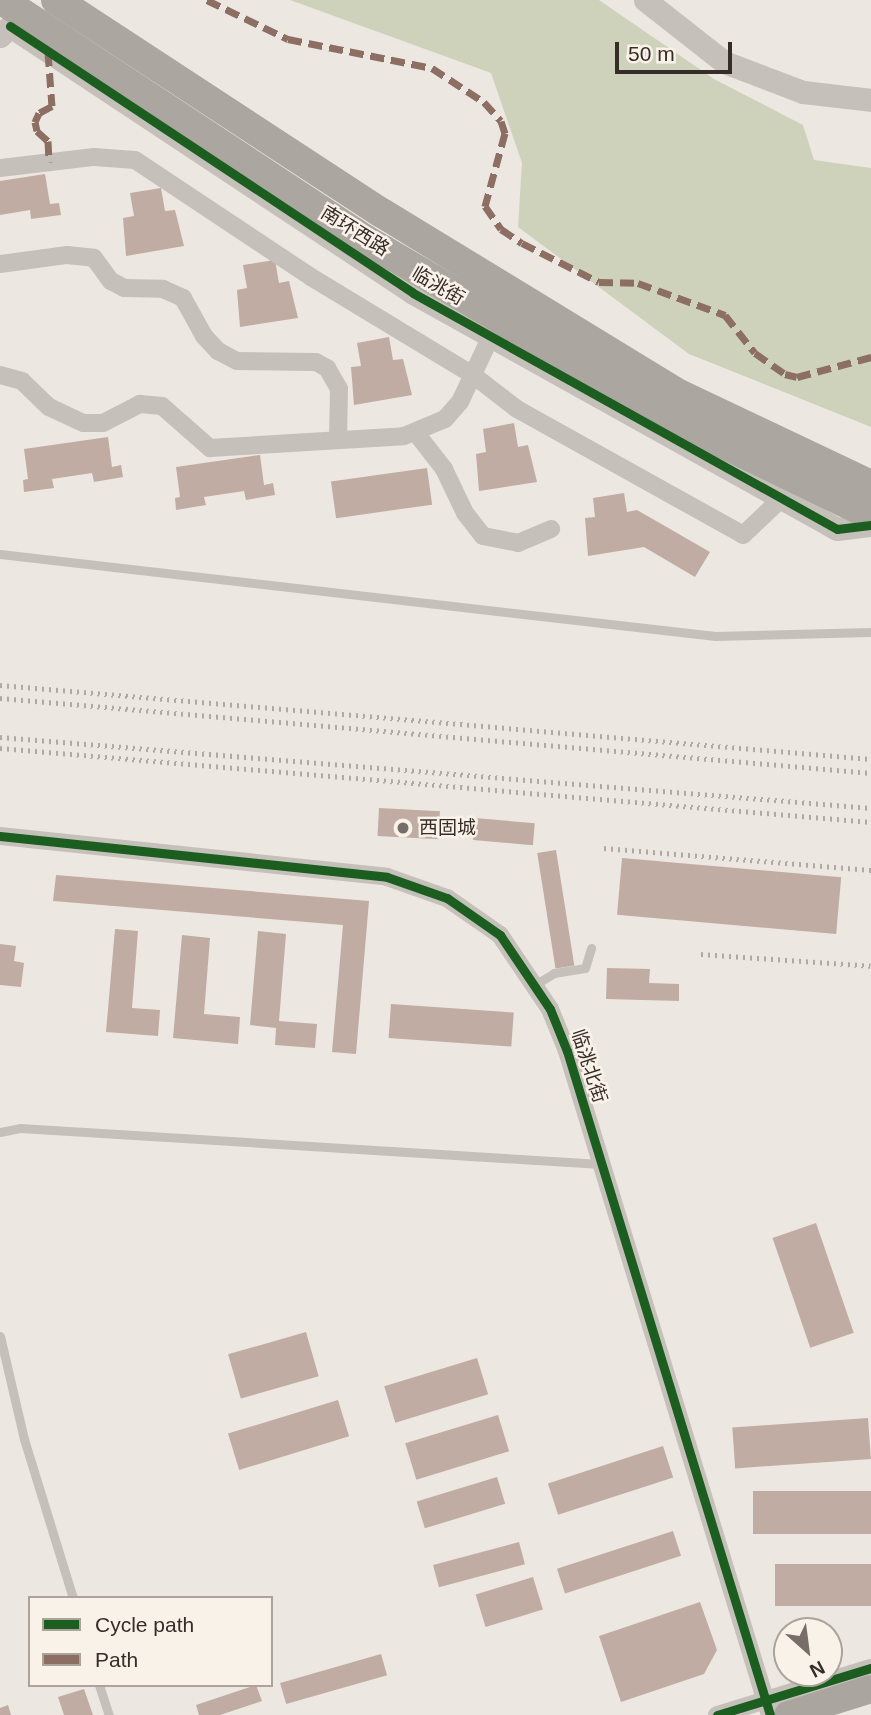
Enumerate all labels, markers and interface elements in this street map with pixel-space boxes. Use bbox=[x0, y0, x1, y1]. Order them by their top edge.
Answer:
scale bar bbox=[619, 28, 736, 72]
text: 50 m bbox=[628, 42, 675, 65]
street label: 南环西路 bbox=[317, 201, 393, 261]
street label: 临洮街 bbox=[408, 262, 468, 310]
place label: 西固城 bbox=[419, 817, 476, 839]
marker: 西固城 bbox=[393, 818, 413, 838]
street label: 临洮北街 bbox=[566, 1026, 612, 1106]
legend bbox=[28, 1596, 273, 1687]
text: Cycle path bbox=[95, 1613, 194, 1636]
north arrow bbox=[773, 1617, 843, 1687]
text: Path bbox=[95, 1648, 138, 1671]
text: N bbox=[806, 1657, 828, 1682]

